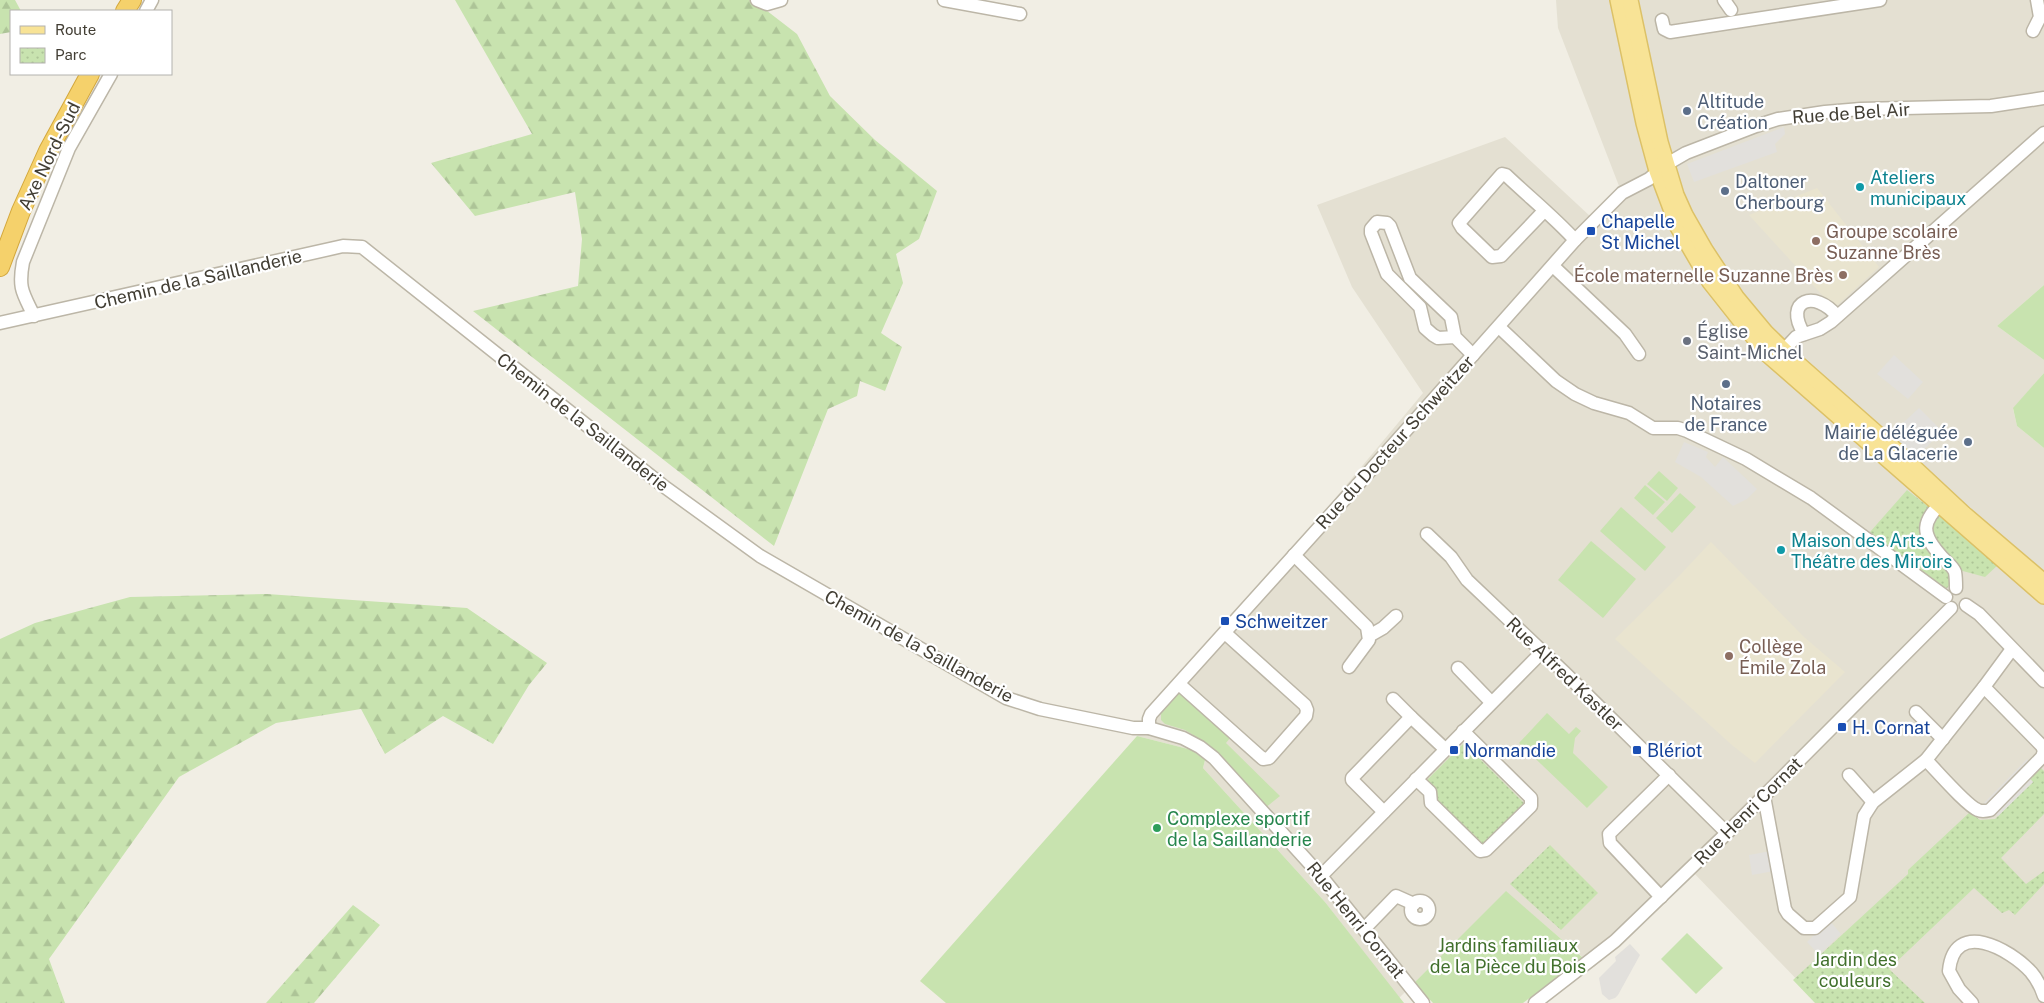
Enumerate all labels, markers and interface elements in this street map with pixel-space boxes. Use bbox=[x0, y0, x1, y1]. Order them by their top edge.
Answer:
legend bbox=[10, 10, 172, 75]
text: Route bbox=[55, 21, 96, 38]
text: Parc bbox=[55, 46, 87, 63]
place label: Altitude Création bbox=[1697, 91, 1768, 133]
street label: Axe Nord-Sud bbox=[14, 98, 84, 214]
street label: Rue de Bel Air bbox=[1791, 98, 1911, 128]
marker: Altitude Création bbox=[1681, 105, 1693, 117]
place label: Ateliers municipaux bbox=[1870, 167, 1966, 209]
place label: Daltoner Cherbourg bbox=[1735, 171, 1824, 213]
marker: Ateliers municipaux bbox=[1854, 181, 1866, 193]
marker: Daltoner Cherbourg bbox=[1719, 185, 1731, 197]
place label: Chapelle St Michel bbox=[1601, 211, 1680, 253]
place label: Groupe scolaire Suzanne Brès bbox=[1826, 221, 1958, 263]
marker: Chapelle St Michel bbox=[1585, 225, 1597, 237]
marker: Groupe scolaire Suzanne Brès bbox=[1810, 235, 1822, 247]
street label: Chemin de la Saillanderie bbox=[92, 245, 304, 313]
place label: École maternelle Suzanne Brès bbox=[1574, 264, 1833, 286]
marker: École maternelle Suzanne Brès bbox=[1837, 269, 1849, 281]
place label: Église Saint-Michel bbox=[1697, 320, 1803, 363]
marker: Église Saint-Michel bbox=[1681, 335, 1693, 347]
street label: Chemin de la Saillanderie bbox=[493, 348, 673, 496]
street label: Rue du Docteur Schweitzer bbox=[1311, 351, 1479, 533]
marker: Notaires de France bbox=[1720, 378, 1732, 390]
place label: Notaires de France bbox=[1685, 393, 1767, 435]
place label: Mairie déléguée de La Glacerie bbox=[1824, 422, 1958, 464]
marker: Mairie déléguée de La Glacerie bbox=[1962, 436, 1974, 448]
place label: Maison des Arts - Théâtre des Miroirs bbox=[1791, 530, 1952, 572]
marker: Maison des Arts - Théâtre des Miroirs bbox=[1775, 544, 1787, 556]
street label: Chemin de la Saillanderie bbox=[821, 585, 1017, 707]
place label: Schweitzer bbox=[1235, 611, 1328, 632]
street label: Rue Alfred Kastler bbox=[1502, 613, 1628, 735]
marker: Schweitzer bbox=[1219, 615, 1231, 627]
place label: Collège Émile Zola bbox=[1739, 636, 1826, 678]
marker: Collège Émile Zola bbox=[1723, 650, 1735, 662]
place label: H. Cornat bbox=[1852, 717, 1931, 738]
marker: H. Cornat bbox=[1836, 721, 1848, 733]
place label: Normandie bbox=[1464, 740, 1556, 761]
place label: Blériot bbox=[1647, 740, 1703, 761]
marker: Normandie bbox=[1448, 744, 1460, 756]
marker: Blériot bbox=[1631, 744, 1643, 756]
street label: Rue Henri Cornat bbox=[1690, 753, 1806, 869]
place label: Complexe sportif de la Saillanderie bbox=[1167, 808, 1312, 850]
marker: Complexe sportif de la Saillanderie bbox=[1151, 822, 1163, 834]
street label: Rue Henri Cornat bbox=[1303, 858, 1409, 982]
park label: Jardins familiaux de la Pièce du Bois bbox=[1430, 935, 1586, 977]
park label: Jardin des couleurs bbox=[1813, 949, 1897, 991]

